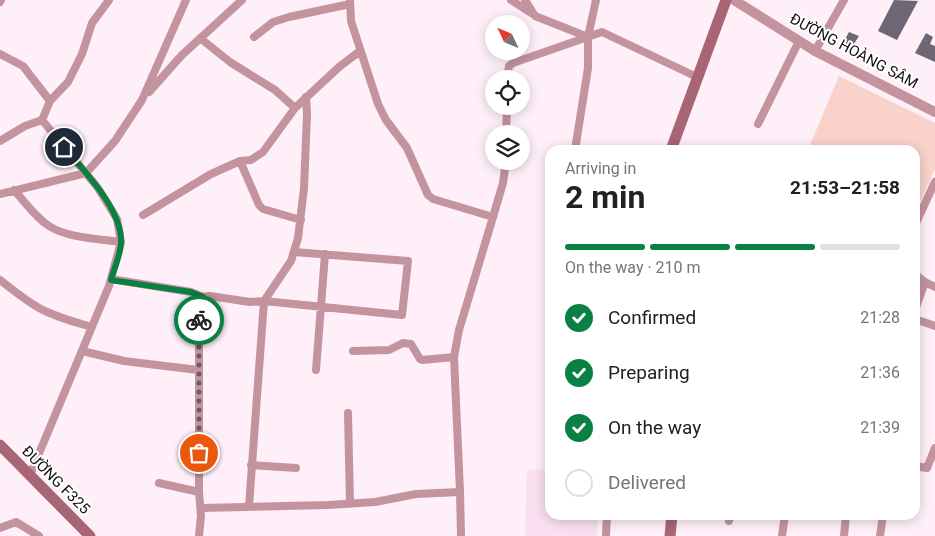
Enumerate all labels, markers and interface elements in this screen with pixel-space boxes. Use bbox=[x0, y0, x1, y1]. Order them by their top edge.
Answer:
street label: ĐƯỜNG HOÀNG SÂM bbox=[787, 10, 921, 92]
north arrow bbox=[485, 15, 530, 60]
map controls bbox=[485, 15, 530, 170]
button: locate bbox=[485, 70, 530, 115]
button: layers bbox=[485, 125, 530, 170]
pin bbox=[43, 126, 85, 168]
icon: home bbox=[50, 133, 78, 161]
text: Arriving in bbox=[565, 159, 636, 178]
text: 21:53–21:58 bbox=[790, 176, 900, 199]
text: 2 min bbox=[565, 178, 645, 216]
text: On the way · 210 m bbox=[565, 258, 701, 277]
courier bbox=[174, 295, 224, 345]
icon: check bbox=[565, 304, 593, 332]
icon: bike bbox=[185, 306, 213, 334]
text: Confirmed bbox=[608, 306, 696, 329]
text: 21:28 bbox=[860, 308, 900, 327]
icon: check bbox=[565, 359, 593, 387]
text: Preparing bbox=[608, 361, 690, 384]
text: 21:36 bbox=[860, 363, 900, 382]
icon: check bbox=[565, 414, 593, 442]
text: On the way bbox=[608, 416, 701, 439]
text: 21:39 bbox=[860, 418, 900, 437]
pin bbox=[178, 432, 220, 474]
icon: bag bbox=[185, 439, 213, 467]
street label: ĐƯỜNG F325 bbox=[18, 442, 94, 518]
text: Delivered bbox=[608, 471, 686, 494]

